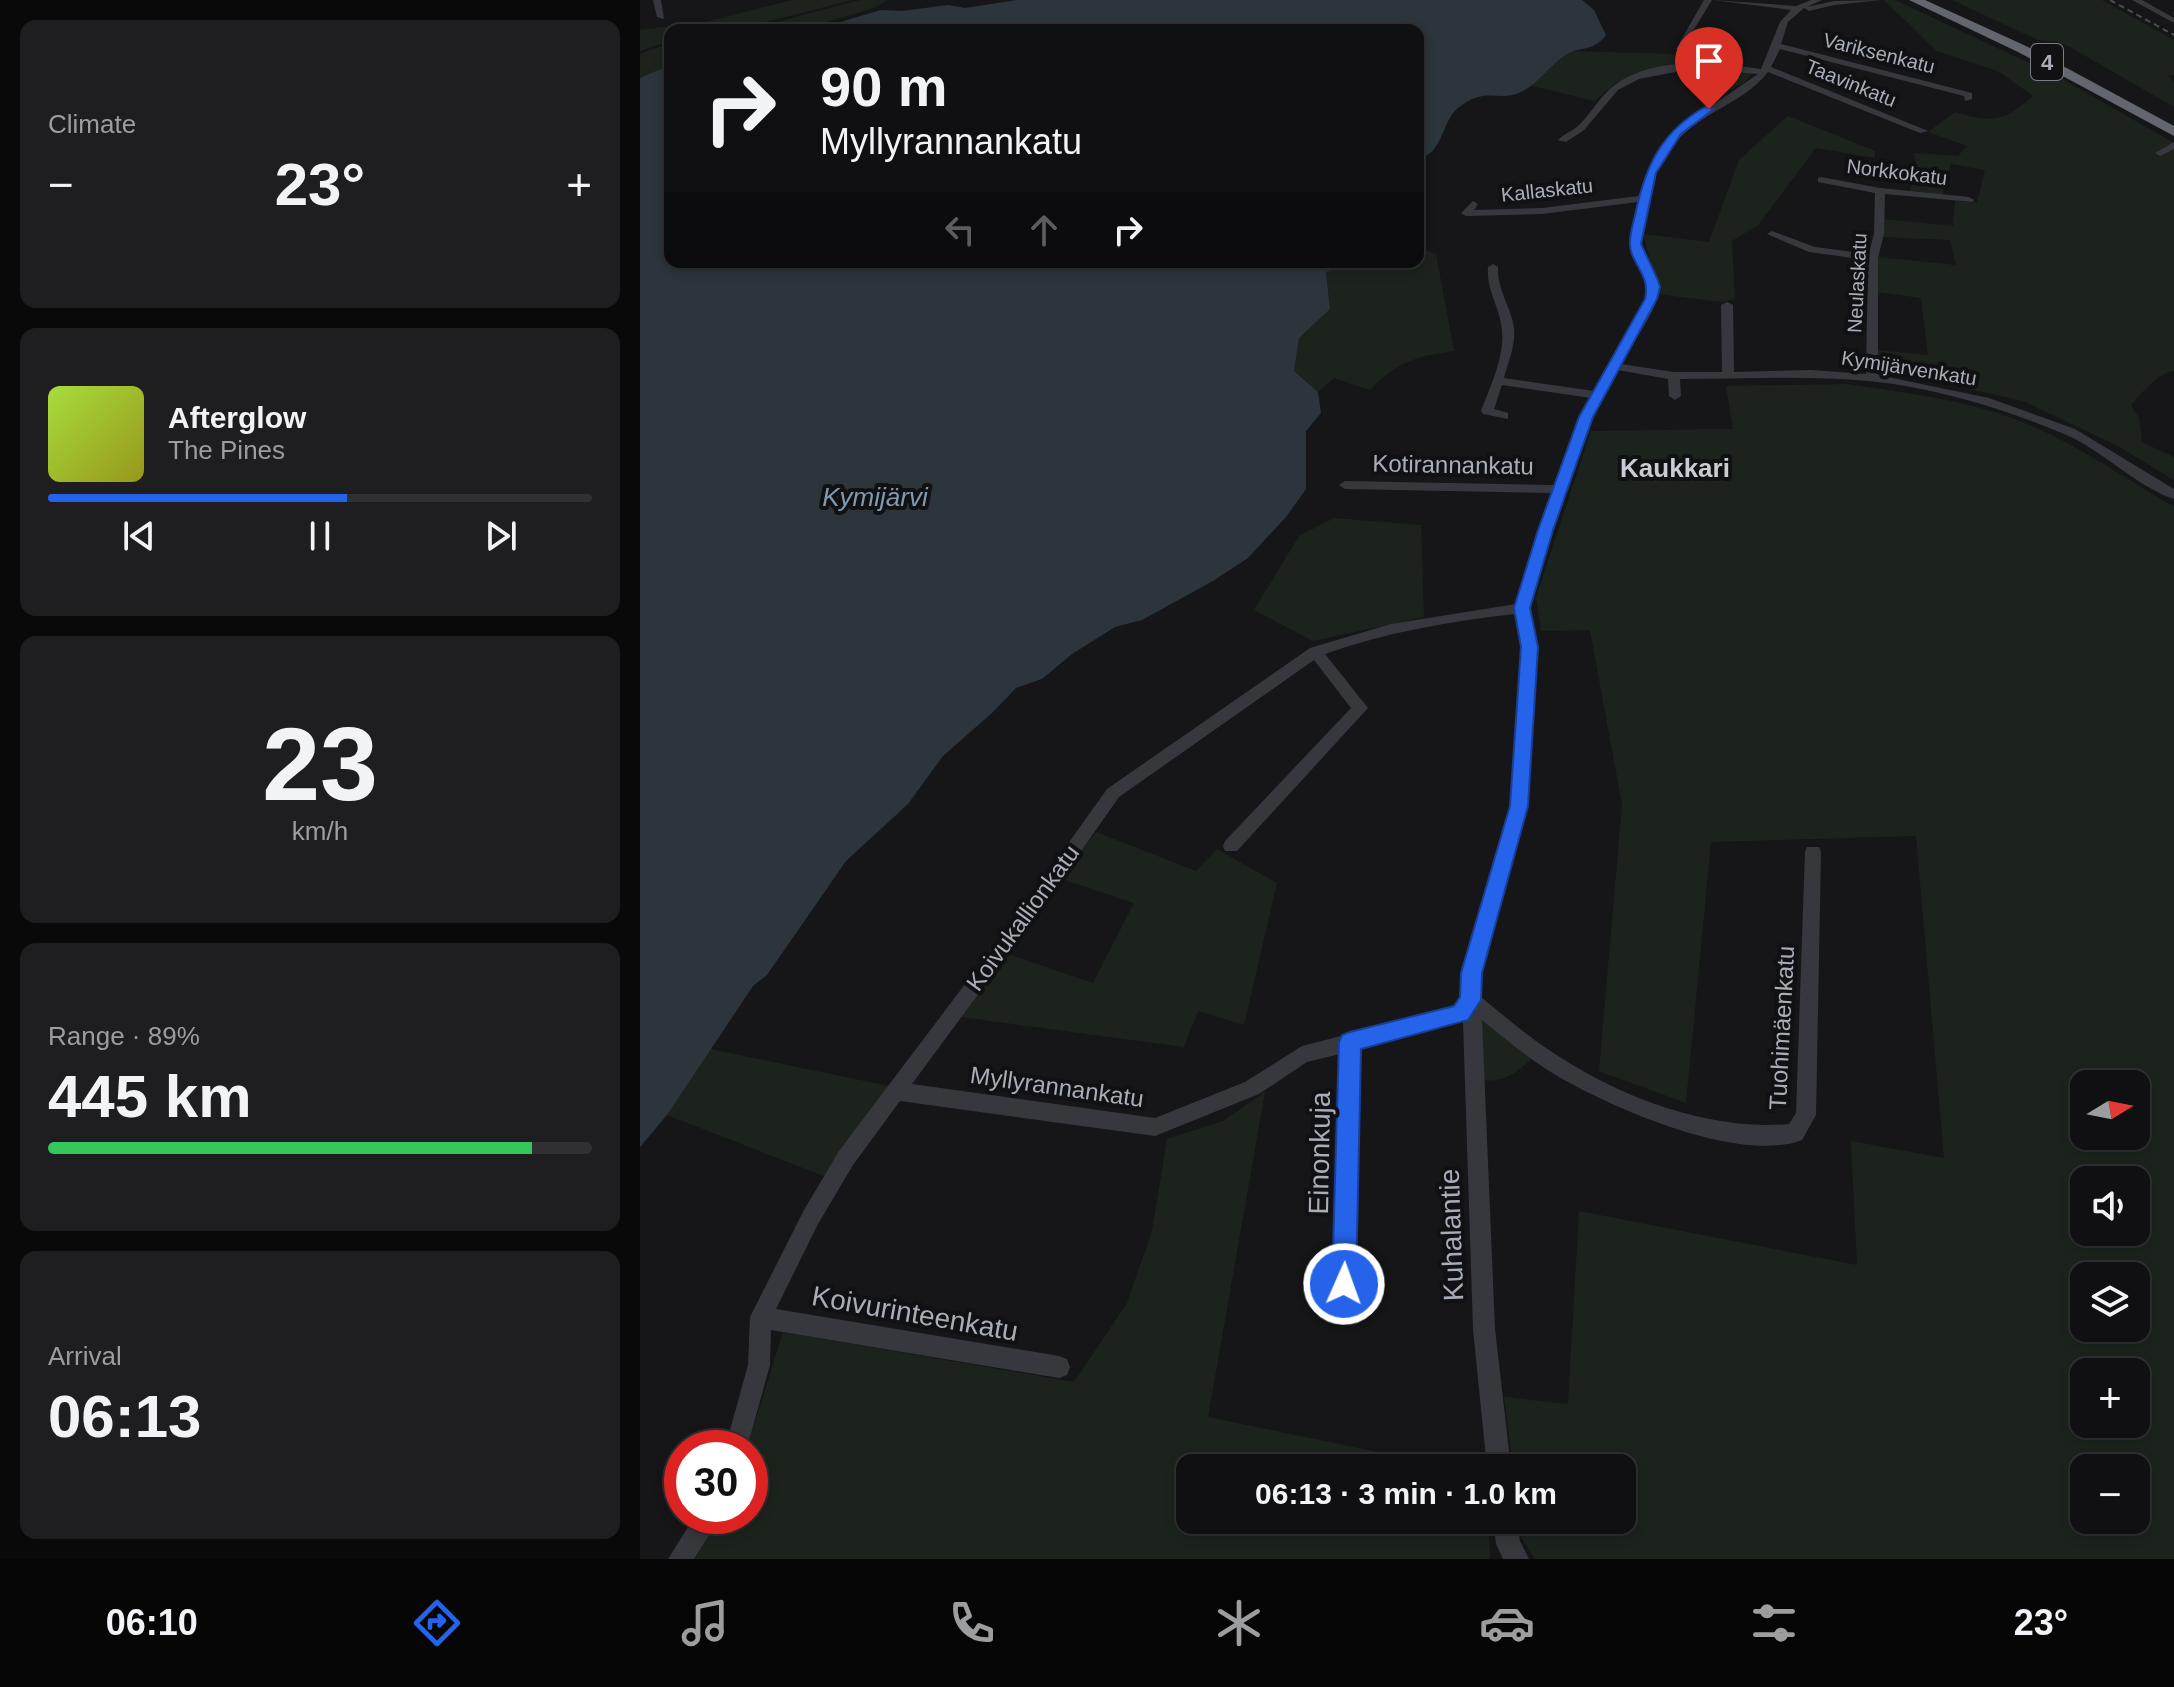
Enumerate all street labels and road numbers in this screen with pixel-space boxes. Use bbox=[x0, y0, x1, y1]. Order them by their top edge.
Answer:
street label: Variksenkatu bbox=[1821, 29, 1937, 77]
road number: 4 bbox=[2031, 44, 2063, 80]
street label: Taavinkatu bbox=[1803, 55, 1899, 111]
street label: Norkkokatu bbox=[1845, 155, 1949, 189]
street label: Kallaskatu bbox=[1500, 174, 1594, 206]
street label: Neulaskatu bbox=[1843, 232, 1871, 334]
street label: Kymijärvenkatu bbox=[1840, 346, 1978, 390]
street label: Kotirannankatu bbox=[1372, 450, 1534, 479]
street label: Koivukallionkatu bbox=[961, 840, 1084, 996]
street label: Tuohimäenkatu bbox=[1764, 945, 1799, 1111]
street label: Myllyrannankatu bbox=[969, 1061, 1145, 1112]
street label: Einonkuja bbox=[1303, 1091, 1336, 1215]
street label: Kuhalantie bbox=[1434, 1168, 1469, 1302]
street label: Koivurinteenkatu bbox=[810, 1280, 1020, 1347]

